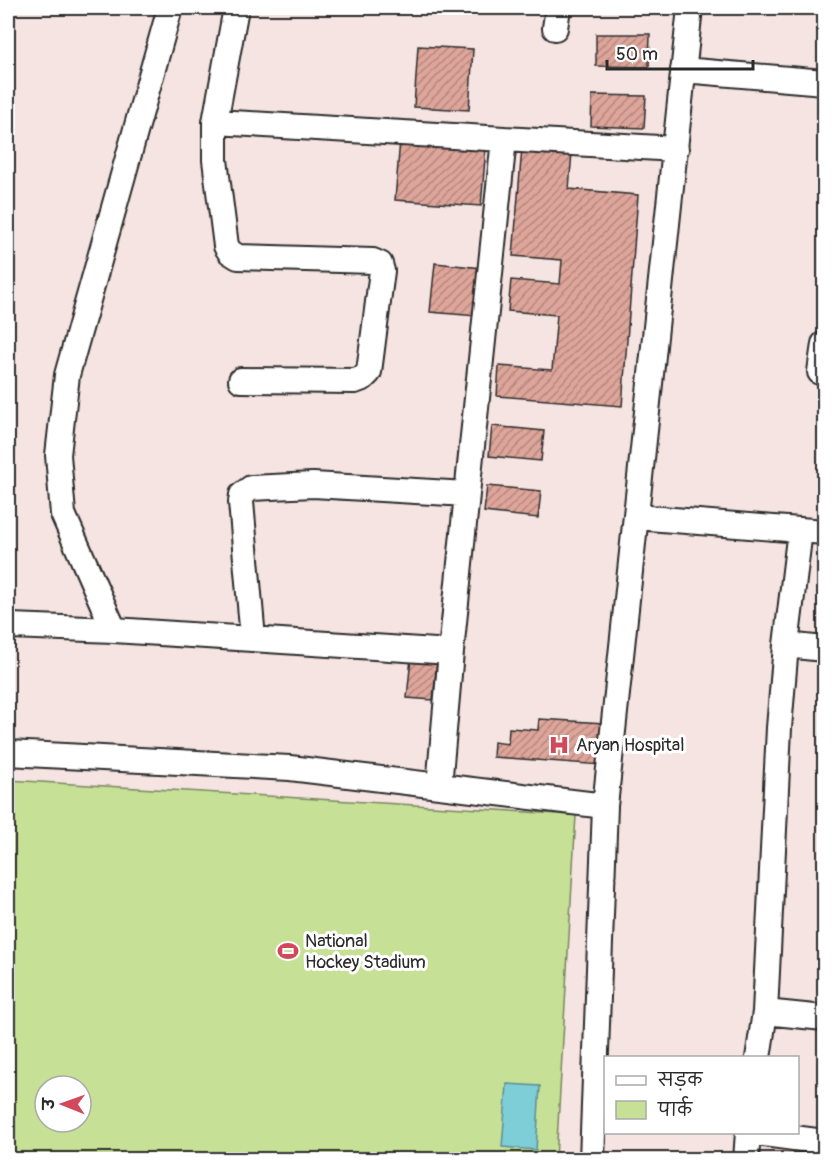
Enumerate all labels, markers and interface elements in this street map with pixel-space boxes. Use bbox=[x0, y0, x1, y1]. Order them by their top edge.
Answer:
scale bar bbox=[607, 33, 752, 71]
text: 50 m bbox=[616, 43, 658, 66]
hospital icon: Aryan Hospital bbox=[547, 733, 571, 757]
place label: Aryan Hospital bbox=[576, 734, 684, 757]
place label: National Hockey Stadium bbox=[305, 930, 426, 974]
sports icon: National Hockey Stadium bbox=[276, 939, 300, 963]
legend bbox=[604, 1056, 799, 1134]
text: सड़क bbox=[657, 1069, 703, 1092]
north arrow bbox=[33, 1074, 93, 1134]
text: पार्क bbox=[657, 1096, 693, 1122]
text: उ bbox=[39, 1097, 59, 1111]

